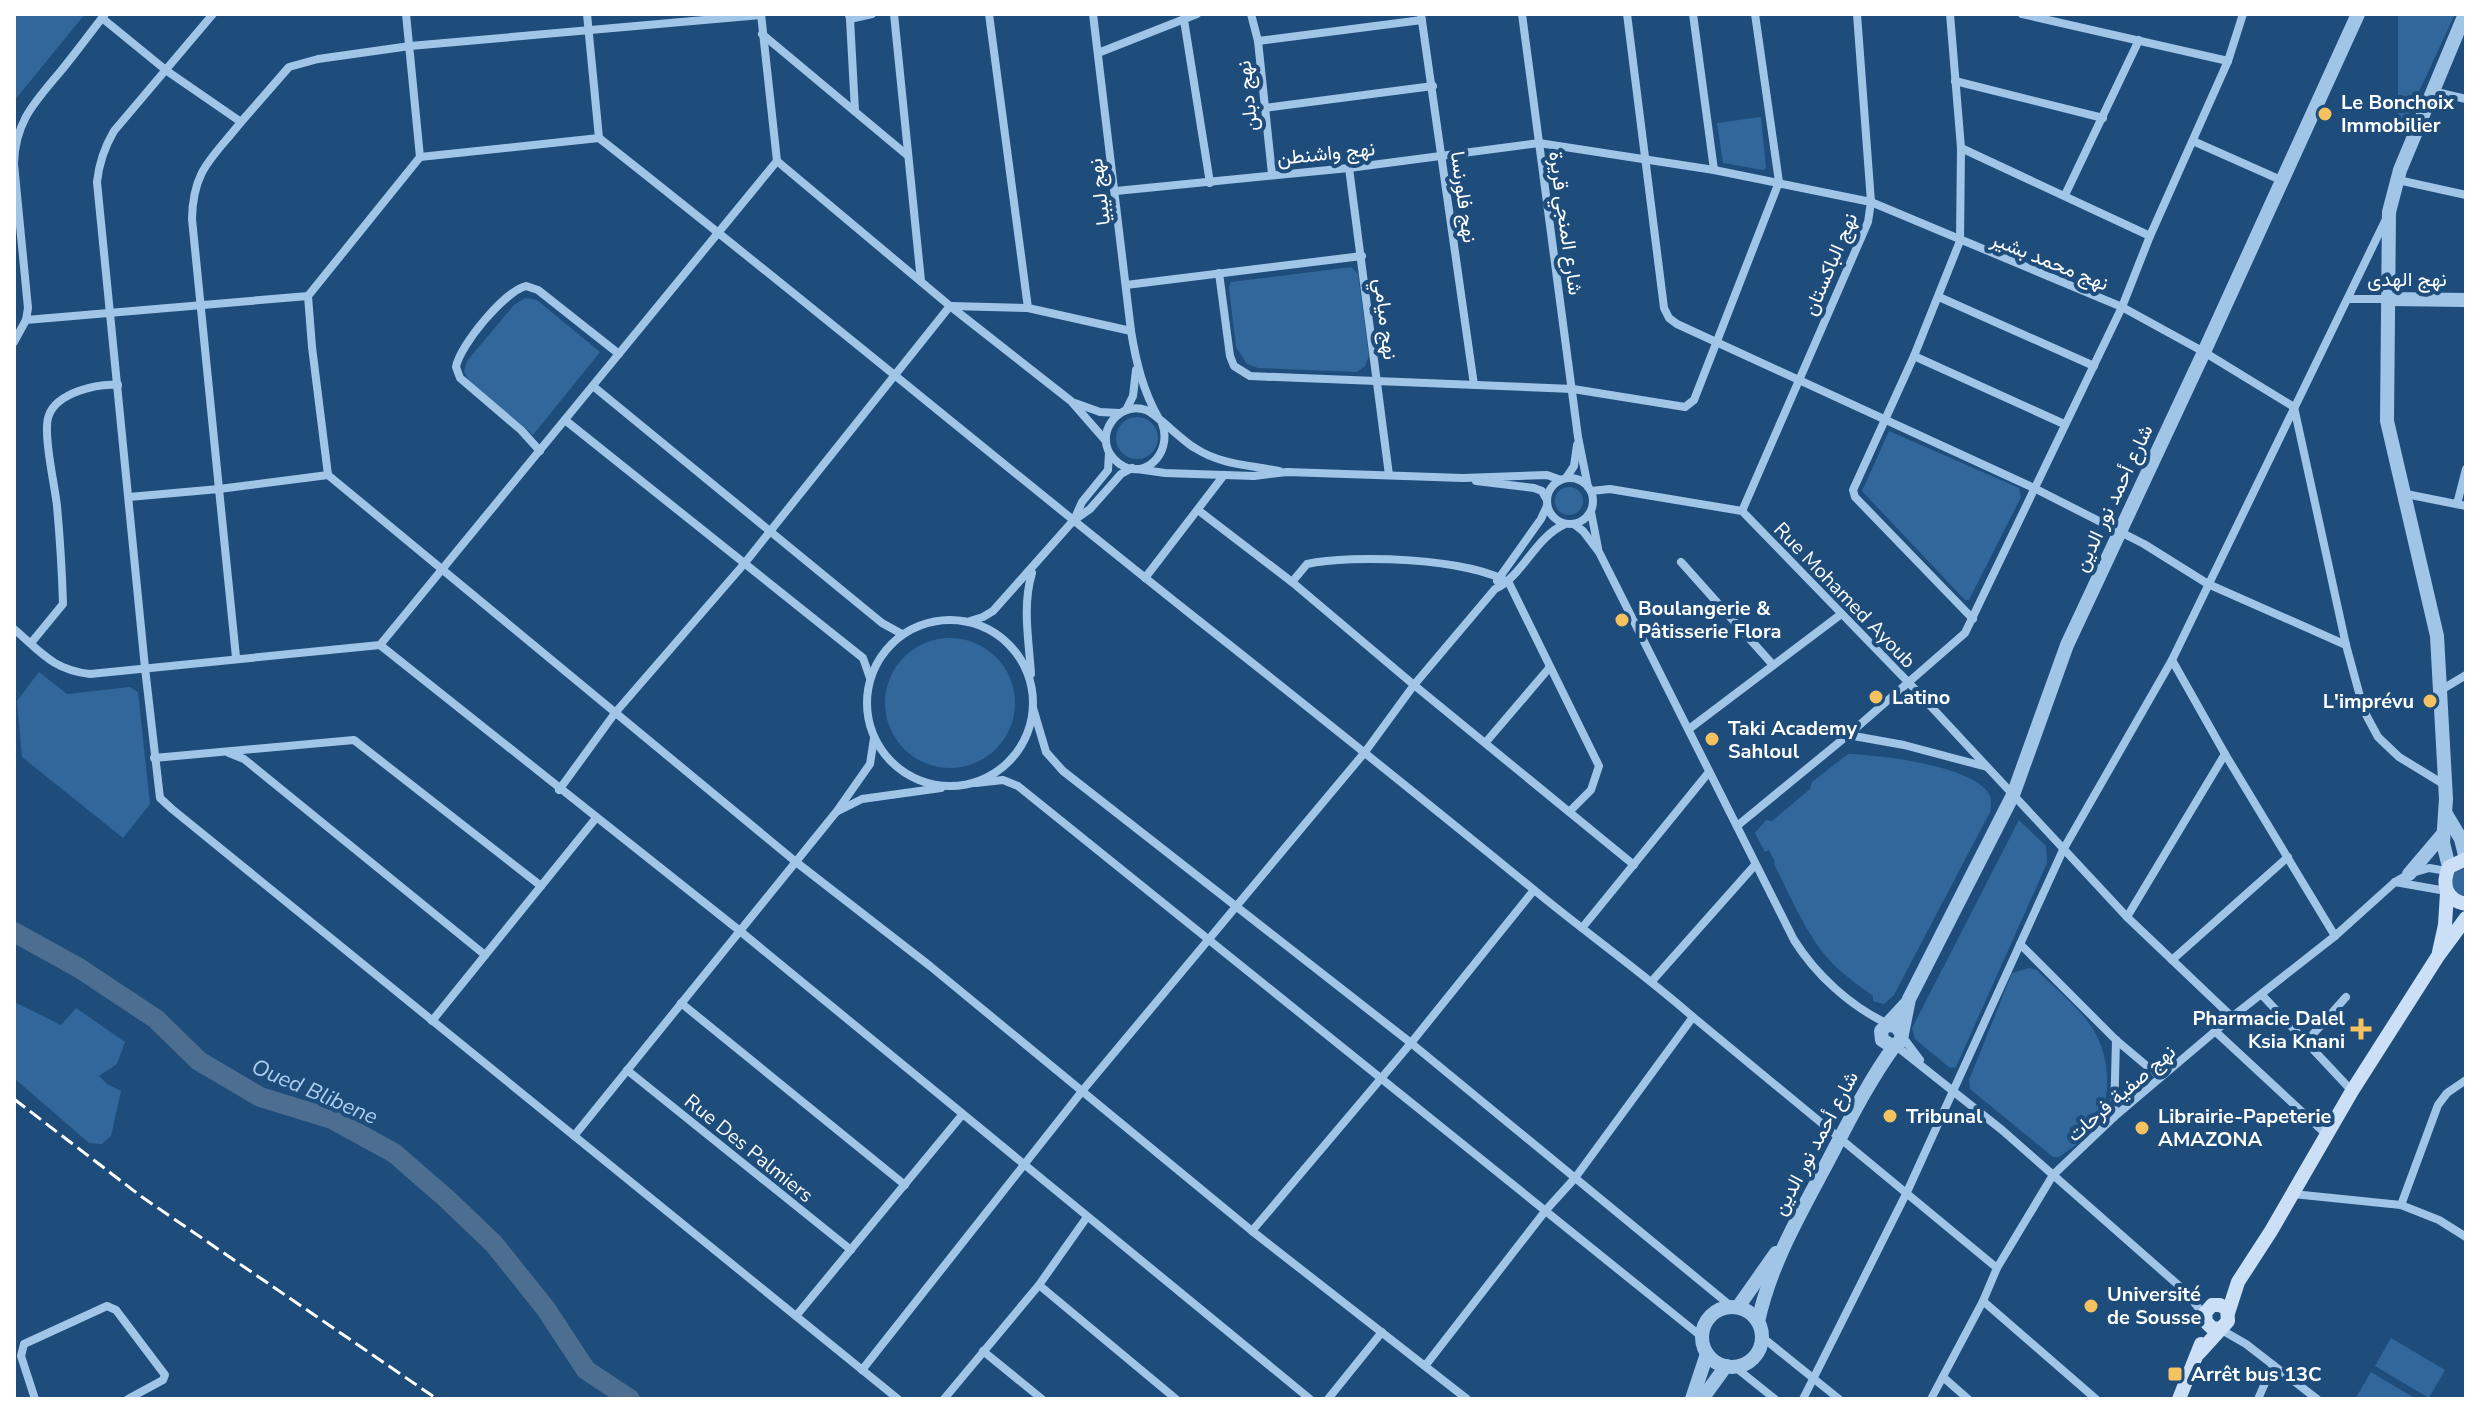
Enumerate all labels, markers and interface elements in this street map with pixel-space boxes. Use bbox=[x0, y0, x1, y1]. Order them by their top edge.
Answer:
street label: نهج دبلن bbox=[1230, 59, 1265, 133]
place label: Le Bonchoix Immobilier bbox=[2341, 89, 2455, 139]
marker: Le Bonchoix Immobilier bbox=[2316, 105, 2334, 123]
street label: نهج واشنطن bbox=[1276, 135, 1376, 172]
street label: شارع المنجي قريرة bbox=[1539, 149, 1589, 297]
street label: نهج فلورنسا bbox=[1444, 150, 1483, 245]
street label: نهج ليبيا bbox=[1082, 157, 1117, 227]
street label: نهج الباكستان bbox=[1797, 209, 1864, 320]
street label: نهج محمد بشير bbox=[1986, 225, 2113, 297]
street label: نهج الهدى bbox=[2367, 266, 2447, 293]
street label: نهج ميامي bbox=[1364, 277, 1404, 362]
street label: شارع أحمد نور الدين bbox=[2067, 420, 2159, 576]
street label: Rue Mohamed Ayoub bbox=[1768, 516, 1921, 674]
place label: Boulangerie & Pâtisserie Flora bbox=[1638, 595, 1782, 645]
marker: Boulangerie & Pâtisserie Flora bbox=[1613, 611, 1631, 629]
place label: Latino bbox=[1892, 684, 1950, 711]
marker: Latino bbox=[1867, 688, 1885, 706]
place label: L'imprévu bbox=[2323, 688, 2414, 715]
marker: L'imprévu bbox=[2421, 692, 2439, 710]
place label: Taki Academy Sahloul bbox=[1728, 715, 1857, 765]
marker: Taki Academy Sahloul bbox=[1703, 730, 1721, 748]
place label: Pharmacie Dalel Ksia Knani bbox=[2193, 1005, 2346, 1055]
marker: Pharmacie Dalel Ksia Knani bbox=[2352, 1020, 2370, 1038]
street label: نهج صفية فرحات bbox=[2061, 1039, 2181, 1148]
water label: Oued Blibene bbox=[247, 1052, 383, 1132]
street label: شارع أحمد نور الدين bbox=[1766, 1066, 1865, 1220]
street label: Rue Des Palmiers bbox=[679, 1088, 819, 1209]
place label: Tribunal bbox=[1906, 1103, 1983, 1130]
place label: Librairie-Papeterie AMAZONA bbox=[2158, 1103, 2332, 1153]
marker: Tribunal bbox=[1881, 1107, 1899, 1125]
marker: Librairie-Papeterie AMAZONA bbox=[2133, 1119, 2151, 1137]
place label: Université de Sousse bbox=[2107, 1281, 2201, 1331]
marker: Université de Sousse bbox=[2082, 1297, 2100, 1315]
place label: Arrêt bus 13C bbox=[2191, 1361, 2322, 1388]
marker: Arrêt bus 13C bbox=[2166, 1365, 2184, 1383]

